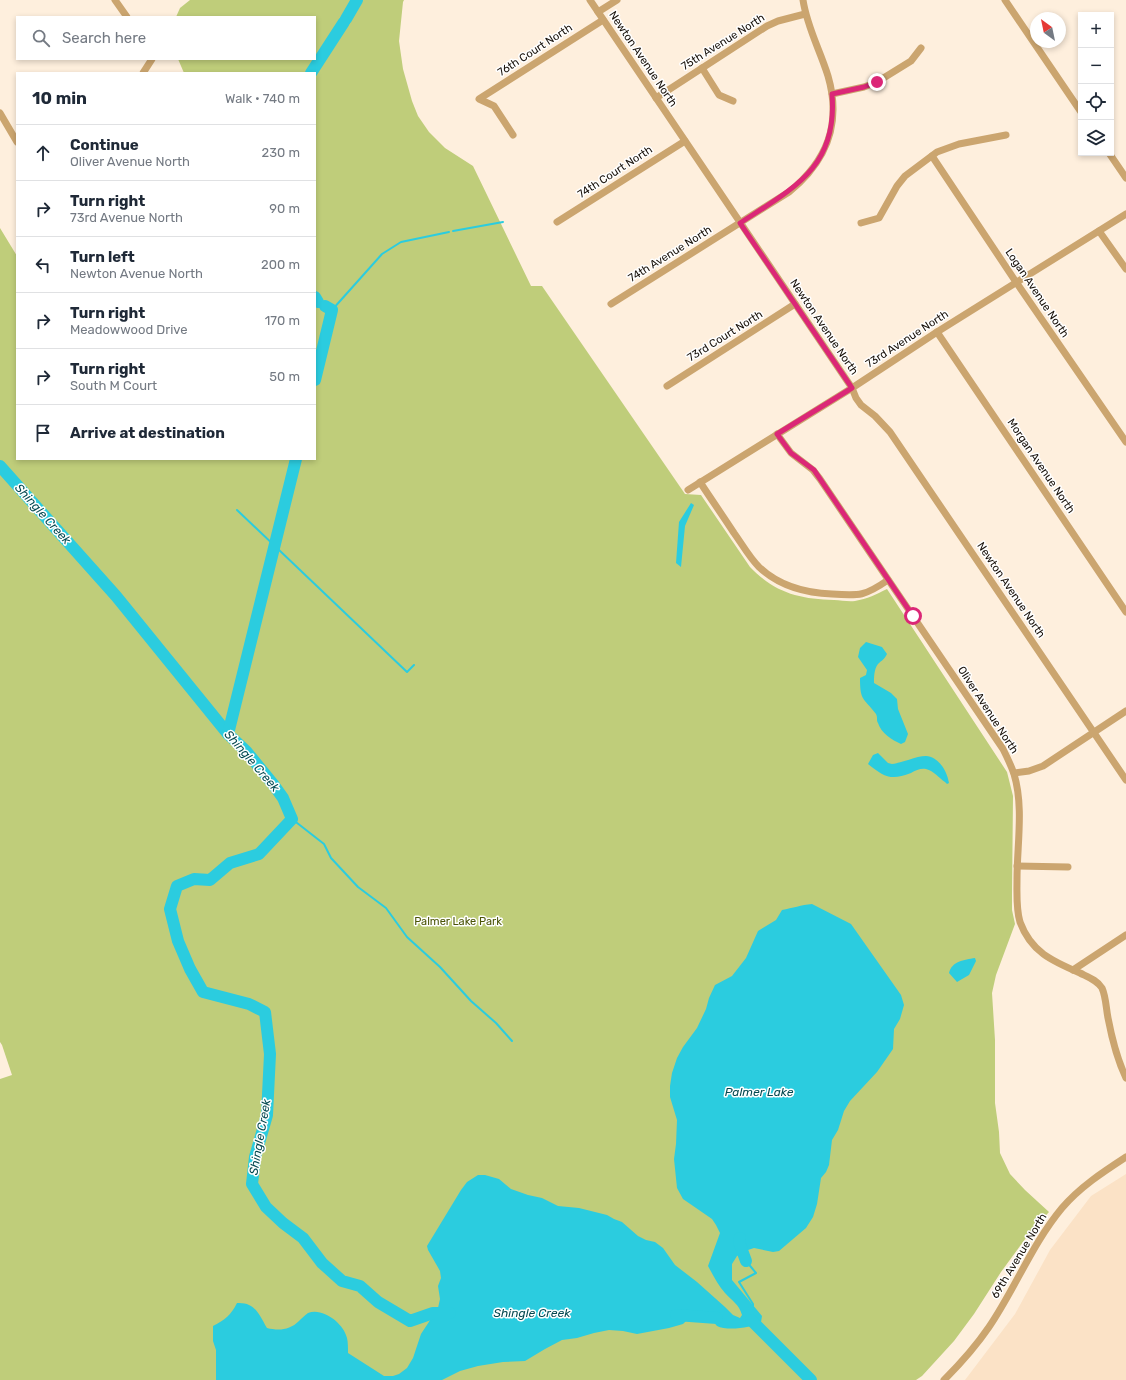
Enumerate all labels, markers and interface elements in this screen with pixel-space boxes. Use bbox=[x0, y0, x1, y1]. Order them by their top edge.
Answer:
street label: Newton Avenue North bbox=[606, 9, 680, 109]
street label: 75th Avenue North bbox=[679, 11, 767, 73]
north arrow bbox=[1030, 12, 1066, 48]
map controls bbox=[1078, 12, 1114, 156]
button: + bbox=[1078, 12, 1114, 48]
search box bbox=[16, 16, 316, 60]
street label: 76th Court North bbox=[495, 21, 575, 79]
icon: search bbox=[30, 27, 52, 49]
text: Search here bbox=[62, 29, 146, 47]
button: − bbox=[1078, 48, 1114, 84]
route end bbox=[868, 73, 886, 91]
button: locate bbox=[1078, 84, 1114, 120]
text: 10 min bbox=[32, 88, 87, 108]
text: Walk · 740 m bbox=[225, 91, 300, 106]
button: layers bbox=[1078, 120, 1114, 156]
text: Continue bbox=[70, 136, 139, 154]
icon: ahead bbox=[32, 142, 54, 164]
street label: 74th Court North bbox=[575, 143, 655, 201]
text: 230 m bbox=[262, 145, 300, 160]
text: Oliver Avenue North bbox=[70, 154, 190, 169]
text: Turn right bbox=[70, 192, 145, 210]
icon: right bbox=[32, 198, 54, 220]
text: 90 m bbox=[269, 201, 300, 216]
text: 73rd Avenue North bbox=[70, 210, 183, 225]
street label: 74th Avenue North bbox=[626, 223, 714, 285]
street label: Logan Avenue North bbox=[1002, 246, 1072, 340]
text: Turn left bbox=[70, 248, 135, 266]
icon: left bbox=[32, 254, 54, 276]
text: 200 m bbox=[261, 257, 300, 272]
text: Newton Avenue North bbox=[70, 266, 203, 281]
street label: Newton Avenue North bbox=[787, 277, 861, 377]
text: Turn right bbox=[70, 304, 145, 322]
street label: 73rd Court North bbox=[685, 308, 765, 364]
street label: 73rd Avenue North bbox=[863, 308, 951, 370]
icon: right bbox=[32, 310, 54, 332]
text: 170 m bbox=[265, 313, 300, 328]
text: Meadowwood Drive bbox=[70, 322, 188, 337]
text: Turn right bbox=[70, 360, 145, 378]
icon: right bbox=[32, 366, 54, 388]
text: 50 m bbox=[269, 369, 300, 384]
text: South M Court bbox=[70, 378, 157, 393]
street label: Morgan Avenue North bbox=[1005, 416, 1077, 516]
icon: arrive bbox=[32, 422, 54, 444]
text: Arrive at destination bbox=[70, 424, 225, 442]
water label: Shingle Creek bbox=[12, 481, 74, 548]
street label: Newton Avenue North bbox=[974, 540, 1048, 640]
route start bbox=[904, 607, 922, 625]
street label: Oliver Avenue North bbox=[955, 664, 1021, 756]
water label: Shingle Creek bbox=[222, 727, 283, 795]
park label: Palmer Lake Park bbox=[414, 915, 502, 928]
water label: Palmer Lake bbox=[725, 1085, 794, 1099]
water label: Shingle Creek bbox=[246, 1097, 274, 1176]
street label: 69th Avenue North bbox=[988, 1211, 1050, 1301]
water label: Shingle Creek bbox=[494, 1306, 571, 1320]

